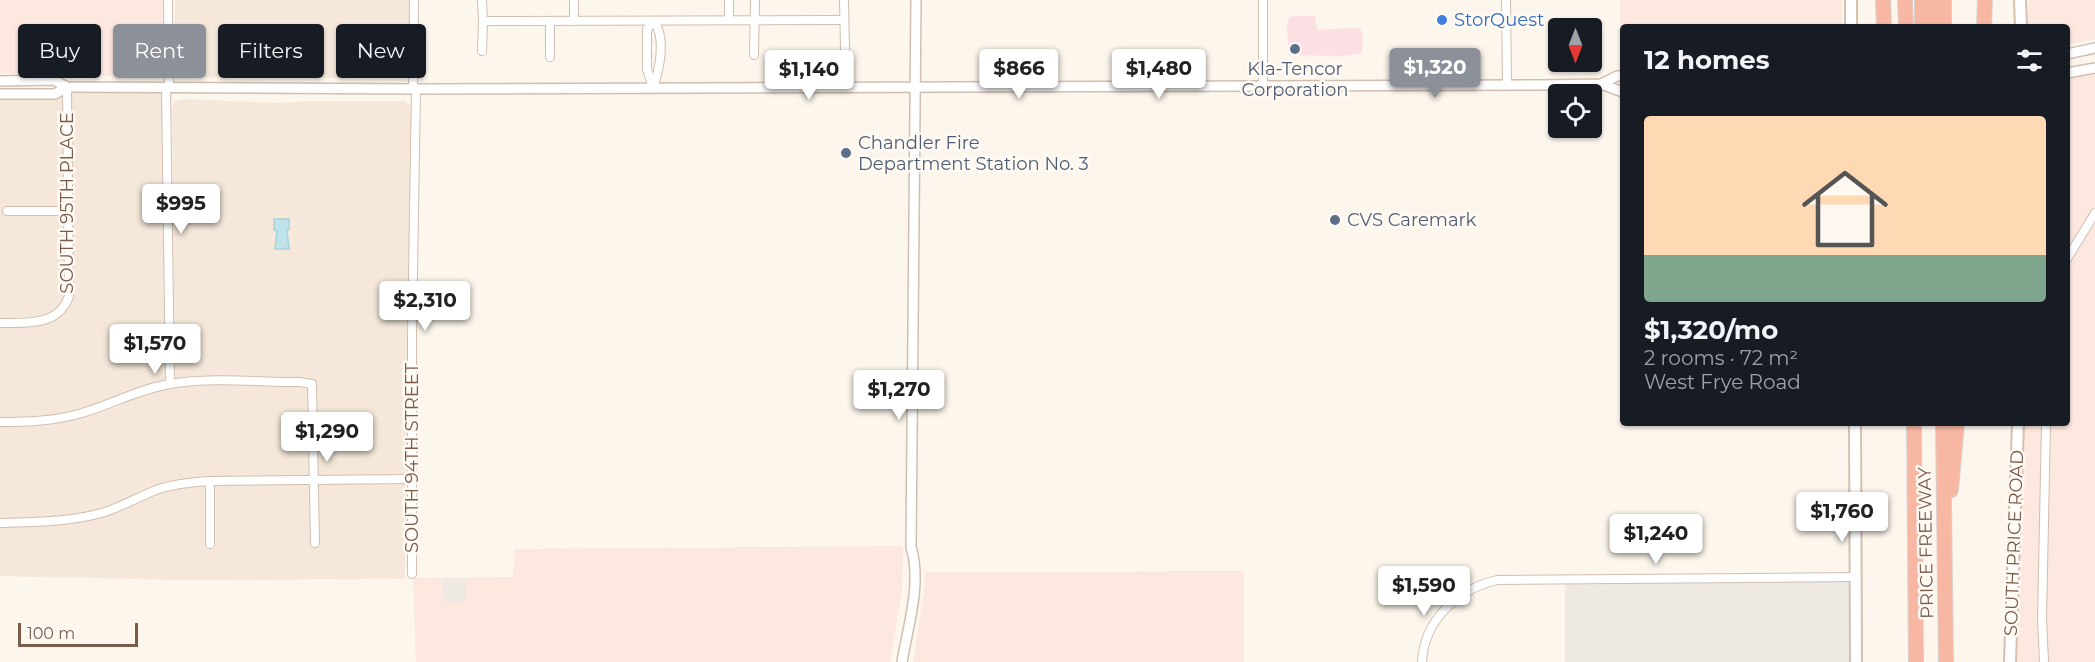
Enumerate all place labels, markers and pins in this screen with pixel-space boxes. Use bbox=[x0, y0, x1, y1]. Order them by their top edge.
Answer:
place label: StorQuest bbox=[1454, 9, 1544, 31]
marker: StorQuest bbox=[1435, 13, 1449, 27]
marker: Kla-Tencor Corporation bbox=[1288, 42, 1302, 56]
pin: $1,320 bbox=[1386, 48, 1484, 99]
pin: $866 bbox=[983, 49, 1055, 100]
pin: $1,480 bbox=[1110, 49, 1208, 100]
pin: $1,140 bbox=[760, 50, 858, 101]
place label: Kla-Tencor Corporation bbox=[1242, 58, 1348, 101]
place label: Chandler Fire Department Station No. 3 bbox=[858, 132, 1089, 175]
marker: Chandler Fire Department Station No. 3 bbox=[839, 146, 853, 160]
pin: $995 bbox=[145, 184, 217, 235]
place label: CVS Caremark bbox=[1347, 209, 1477, 231]
marker: CVS Caremark bbox=[1328, 213, 1342, 227]
pin: $2,310 bbox=[376, 281, 474, 332]
pin: $1,570 bbox=[106, 324, 204, 375]
pin: $1,270 bbox=[850, 370, 948, 421]
pin: $1,290 bbox=[278, 412, 376, 463]
pin: $1,760 bbox=[1793, 492, 1891, 543]
pin: $1,240 bbox=[1607, 514, 1705, 565]
pin: $1,590 bbox=[1375, 566, 1473, 617]

